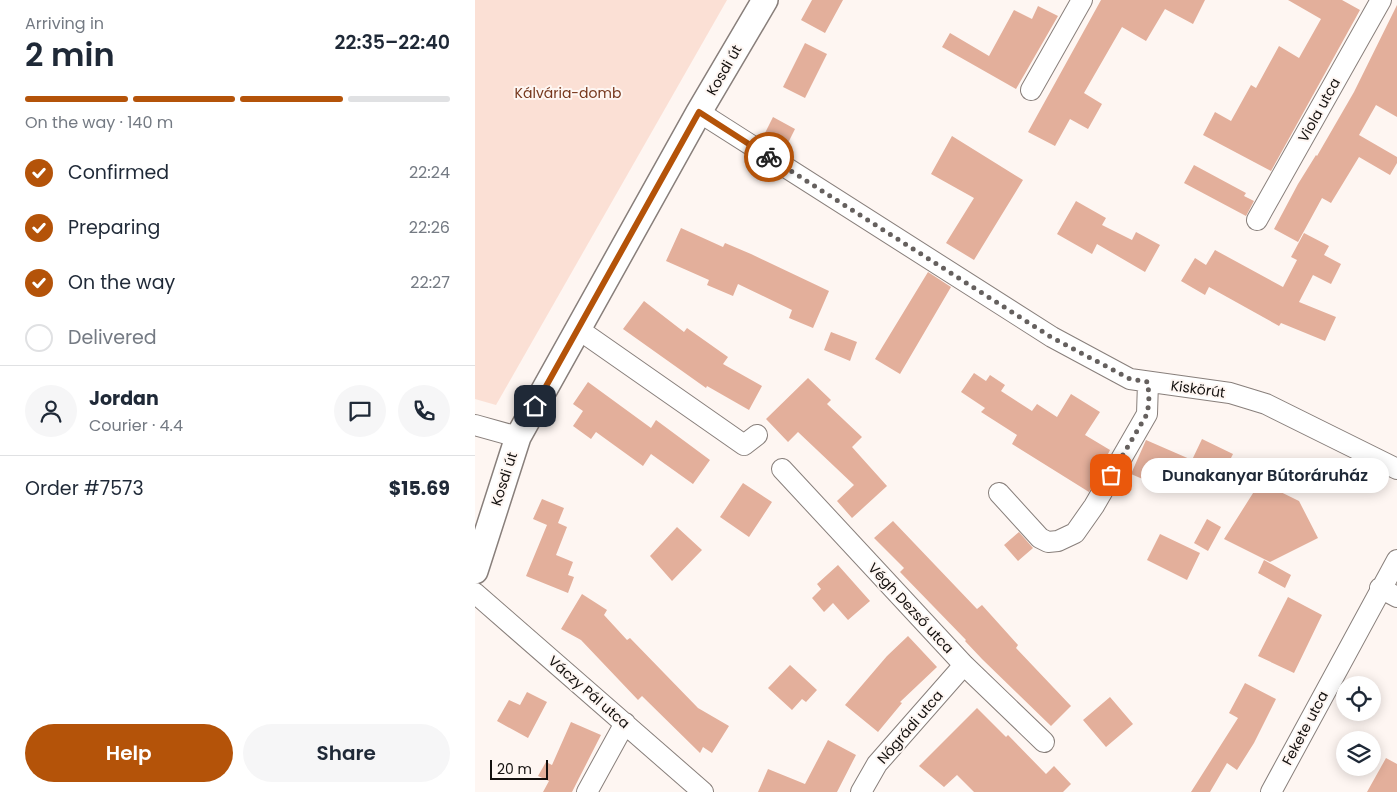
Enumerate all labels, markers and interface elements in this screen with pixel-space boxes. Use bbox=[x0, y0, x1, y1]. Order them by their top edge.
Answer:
text: Arriving in bbox=[25, 12, 104, 35]
text: 22:35–22:40 bbox=[335, 29, 450, 56]
text: 2 min bbox=[25, 32, 115, 77]
street label: Kosdi út bbox=[701, 41, 747, 99]
street label: Viola utca bbox=[1293, 74, 1345, 146]
park label: Kálvária-domb bbox=[515, 83, 621, 103]
text: On the way · 140 m bbox=[25, 111, 173, 134]
courier bbox=[744, 132, 794, 182]
icon: bike bbox=[755, 143, 783, 171]
icon: check bbox=[25, 159, 53, 187]
text: Confirmed bbox=[68, 159, 169, 186]
text: 22:24 bbox=[409, 161, 450, 184]
icon: check bbox=[25, 214, 53, 242]
text: Preparing bbox=[68, 214, 160, 241]
text: 22:26 bbox=[409, 216, 450, 239]
icon: check bbox=[25, 269, 53, 297]
text: On the way bbox=[68, 269, 175, 296]
text: 22:27 bbox=[410, 271, 450, 294]
text: Delivered bbox=[68, 324, 157, 351]
street label: Kiskörút bbox=[1170, 375, 1226, 403]
button: person bbox=[25, 385, 77, 437]
text: Jordan bbox=[89, 385, 159, 412]
button: chat bbox=[334, 385, 386, 437]
button: phone bbox=[398, 385, 450, 437]
pin bbox=[514, 385, 556, 427]
icon: home bbox=[521, 392, 549, 420]
text: Courier · 4.4 bbox=[89, 414, 183, 437]
street label: Kosdi út bbox=[486, 450, 522, 508]
pin bbox=[1090, 454, 1132, 496]
callout: Dunakanyar Bútoráruház bbox=[1141, 458, 1389, 492]
icon: bag bbox=[1097, 461, 1125, 489]
text: Dunakanyar Bútoráruház bbox=[1162, 464, 1368, 487]
text: Order #7573 bbox=[25, 475, 144, 502]
text: $15.69 bbox=[389, 475, 450, 502]
street label: Végh Dezső utca bbox=[864, 558, 958, 658]
street label: Váczy Pál utca bbox=[544, 651, 634, 733]
map controls bbox=[1336, 676, 1381, 776]
button: locate bbox=[1336, 676, 1381, 721]
street label: Nógrádi utca bbox=[872, 686, 948, 768]
street label: Fekete utca bbox=[1277, 687, 1333, 769]
button: Help bbox=[25, 724, 233, 782]
button: Share bbox=[243, 724, 450, 782]
button: layers bbox=[1336, 731, 1381, 776]
scale bar bbox=[490, 757, 547, 780]
text: 20 m bbox=[497, 759, 532, 779]

